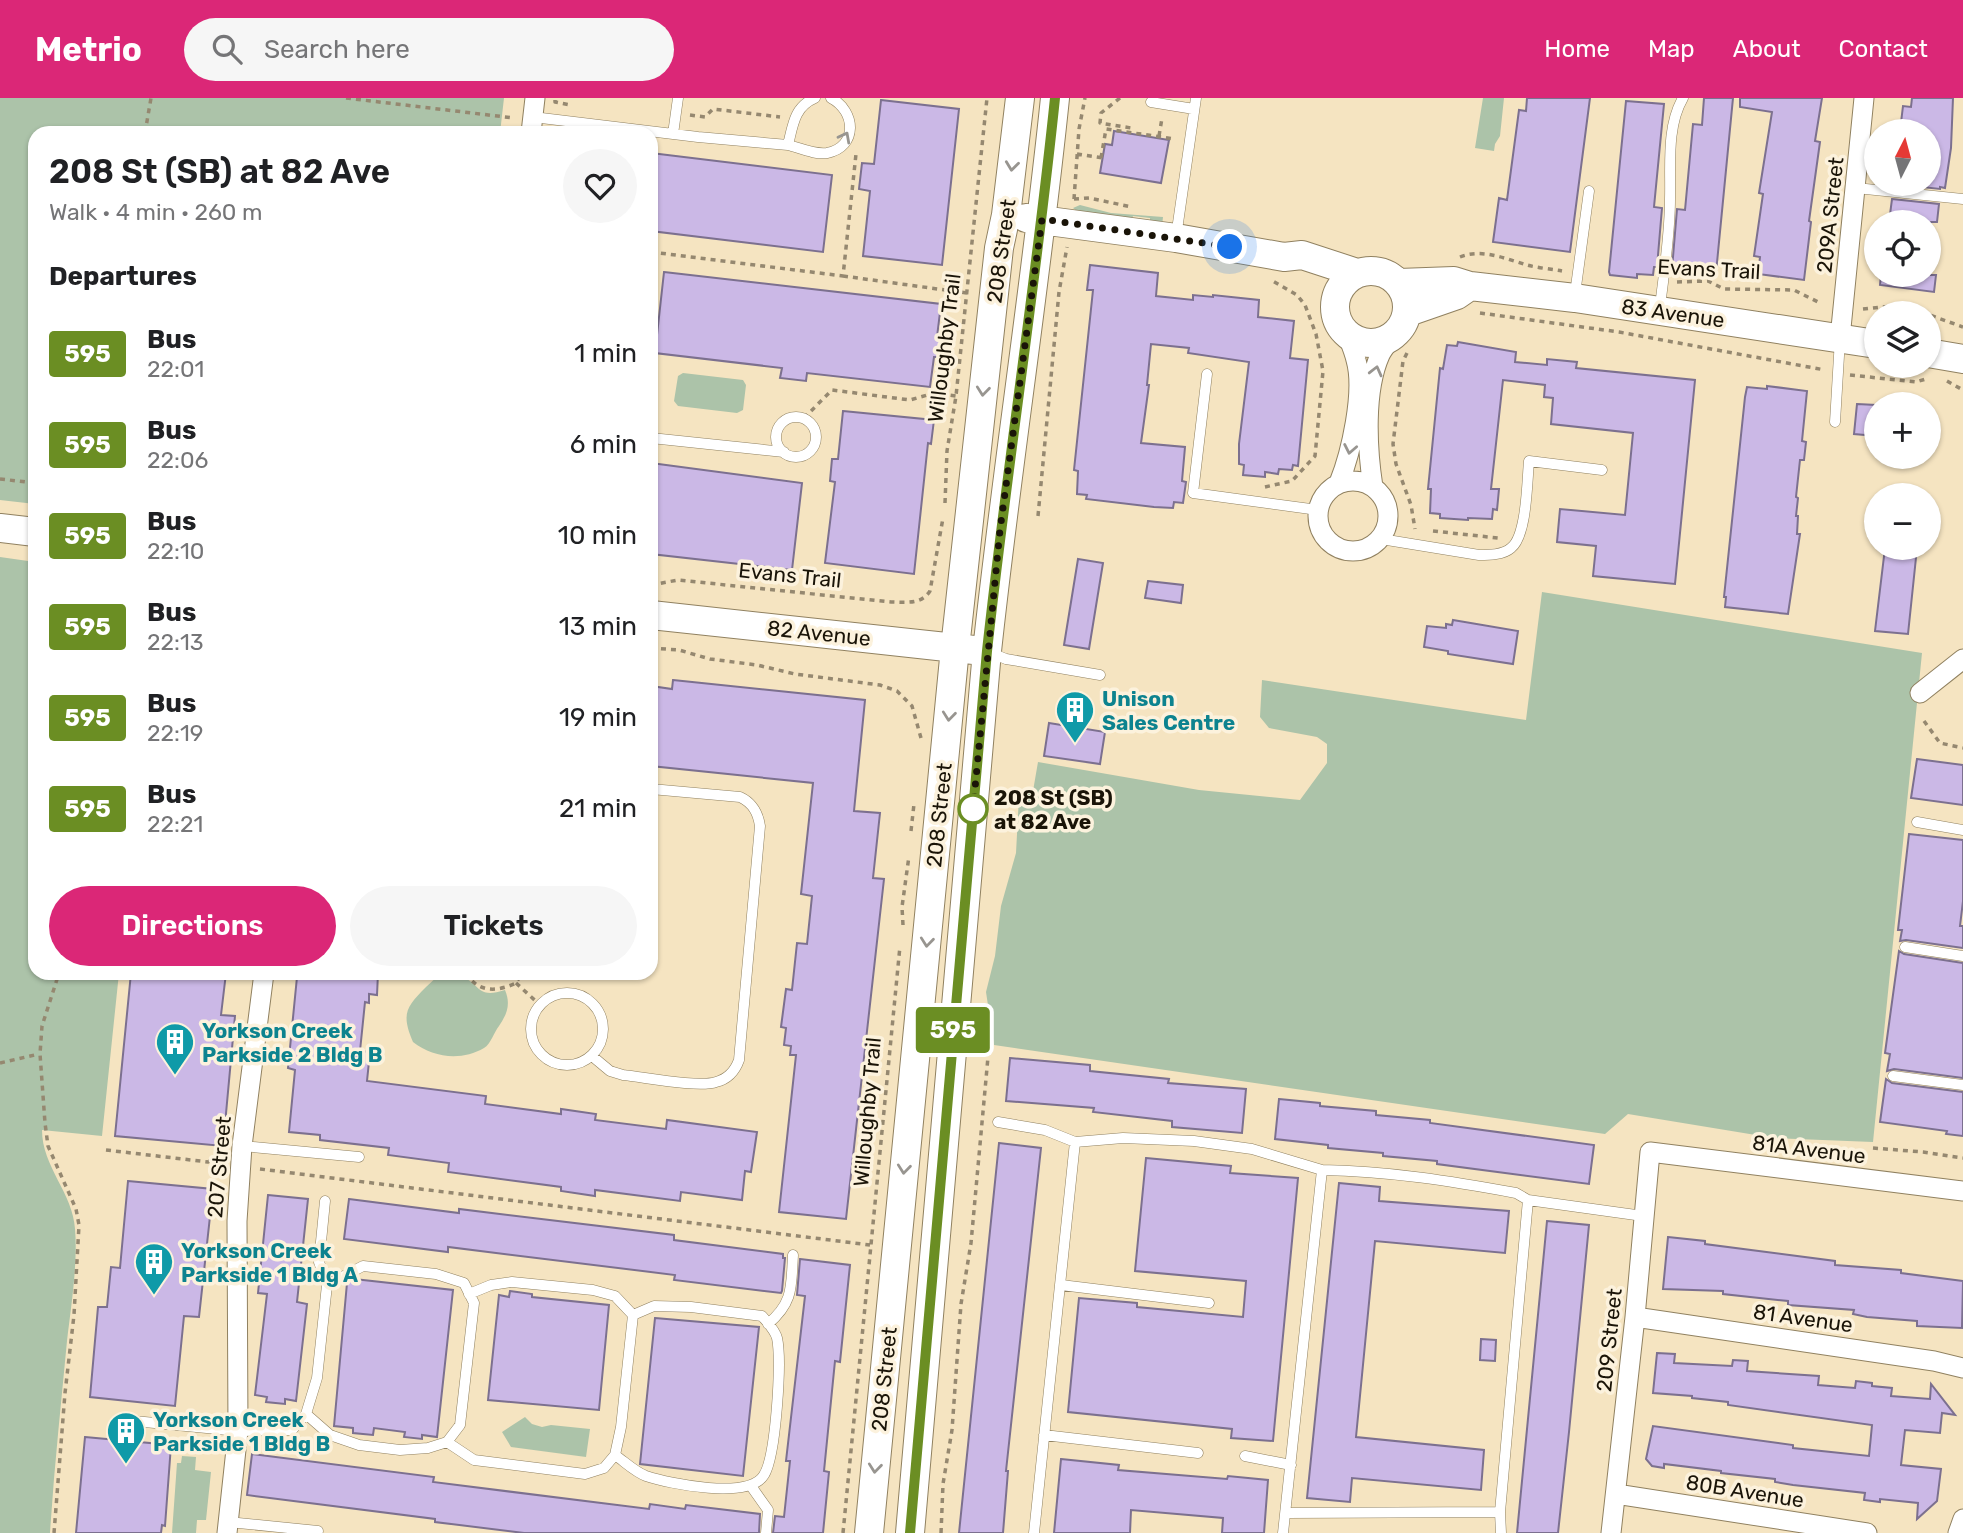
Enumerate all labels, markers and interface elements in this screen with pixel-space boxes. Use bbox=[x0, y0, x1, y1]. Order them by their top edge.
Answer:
search box bbox=[184, 18, 674, 81]
text: Metrio bbox=[35, 30, 142, 69]
icon: search bbox=[208, 30, 246, 68]
text: Search here bbox=[264, 34, 410, 65]
text: Home bbox=[1544, 35, 1610, 63]
text: Map bbox=[1648, 35, 1695, 63]
text: About bbox=[1733, 35, 1801, 63]
text: Contact bbox=[1839, 35, 1928, 63]
north arrow bbox=[1864, 119, 1941, 196]
map controls bbox=[1864, 119, 1941, 560]
one-way arrow bbox=[837, 131, 851, 144]
button: heart bbox=[563, 149, 637, 223]
text: 208 St (SB) at 82 Ave bbox=[49, 152, 390, 191]
street label: 209A Street bbox=[1811, 156, 1849, 274]
one-way arrow bbox=[1004, 160, 1019, 172]
street label: 208 Street bbox=[981, 197, 1021, 305]
text: Walk · 4 min · 260 m bbox=[49, 198, 263, 226]
button: locate bbox=[1864, 210, 1941, 287]
your location bbox=[1212, 229, 1247, 264]
street label: Evans Trail bbox=[1657, 254, 1761, 284]
text: Departures bbox=[49, 261, 197, 292]
street label: Willoughby Trail bbox=[922, 272, 966, 424]
street label: 83 Avenue bbox=[1620, 293, 1726, 333]
button: layers bbox=[1864, 301, 1941, 378]
text: Bus bbox=[147, 324, 196, 355]
text: 1 min bbox=[574, 338, 637, 369]
text: 595 bbox=[64, 340, 111, 368]
text: 22:01 bbox=[147, 355, 204, 383]
one-way arrow bbox=[1368, 365, 1382, 377]
one-way arrow bbox=[976, 386, 991, 397]
button: + bbox=[1864, 392, 1941, 469]
text: Bus bbox=[147, 415, 196, 446]
text: 6 min bbox=[570, 429, 637, 460]
text: 595 bbox=[64, 431, 111, 459]
one-way arrow bbox=[1343, 443, 1358, 455]
text: 22:06 bbox=[147, 446, 208, 474]
button: − bbox=[1864, 483, 1941, 560]
text: Bus bbox=[147, 506, 196, 537]
text: 10 min bbox=[558, 520, 637, 551]
text: 595 bbox=[64, 522, 111, 550]
text: 22:10 bbox=[147, 537, 204, 565]
street label: Evans Trail bbox=[737, 557, 843, 593]
text: Bus bbox=[147, 597, 196, 628]
text: 13 min bbox=[559, 611, 637, 642]
text: 595 bbox=[64, 613, 111, 641]
street label: 82 Avenue bbox=[766, 615, 872, 651]
text: 22:13 bbox=[147, 628, 204, 656]
place label: Unison Sales Centre bbox=[1102, 686, 1235, 735]
text: Bus bbox=[147, 688, 196, 719]
building icon: Unison Sales Centre bbox=[1054, 689, 1096, 744]
text: 19 min bbox=[559, 702, 637, 733]
text: 595 bbox=[64, 704, 111, 732]
one-way arrow bbox=[942, 711, 957, 722]
text: 22:19 bbox=[147, 719, 203, 747]
street label: 208 Street bbox=[921, 762, 957, 868]
text: Bus bbox=[147, 779, 196, 810]
place label: 208 St (SB) at 82 Ave bbox=[994, 785, 1113, 834]
text: 21 min bbox=[559, 793, 637, 824]
marker: 208 St (SB) at 82 Ave bbox=[958, 794, 988, 824]
text: 595 bbox=[64, 795, 111, 823]
text: 22:21 bbox=[147, 810, 203, 838]
button: Directions bbox=[49, 886, 336, 966]
button: Tickets bbox=[350, 886, 637, 966]
one-way arrow bbox=[919, 937, 934, 948]
line badge: 595 bbox=[913, 1007, 993, 1053]
text: 595 bbox=[930, 1016, 976, 1044]
place label: Yorkson Creek Parkside 2 Bldg B bbox=[202, 1018, 383, 1067]
building icon: Yorkson Creek Parkside 2 Bldg B bbox=[154, 1021, 196, 1076]
street label: Willoughby Trail bbox=[848, 1036, 886, 1188]
street label: 207 Street bbox=[202, 1115, 236, 1219]
street label: 81A Avenue bbox=[1751, 1130, 1867, 1168]
one-way arrow bbox=[897, 1163, 912, 1175]
place label: Yorkson Creek Parkside 1 Bldg A bbox=[181, 1238, 358, 1287]
building icon: Yorkson Creek Parkside 1 Bldg A bbox=[133, 1241, 175, 1296]
street label: 209 Street bbox=[1591, 1287, 1627, 1393]
street label: 81 Avenue bbox=[1751, 1299, 1855, 1337]
street label: 208 Street bbox=[866, 1326, 902, 1432]
place label: Yorkson Creek Parkside 1 Bldg B bbox=[153, 1407, 330, 1456]
building icon: Yorkson Creek Parkside 1 Bldg B bbox=[105, 1410, 147, 1465]
one-way arrow bbox=[868, 1463, 883, 1474]
street label: 80B Avenue bbox=[1684, 1469, 1806, 1513]

